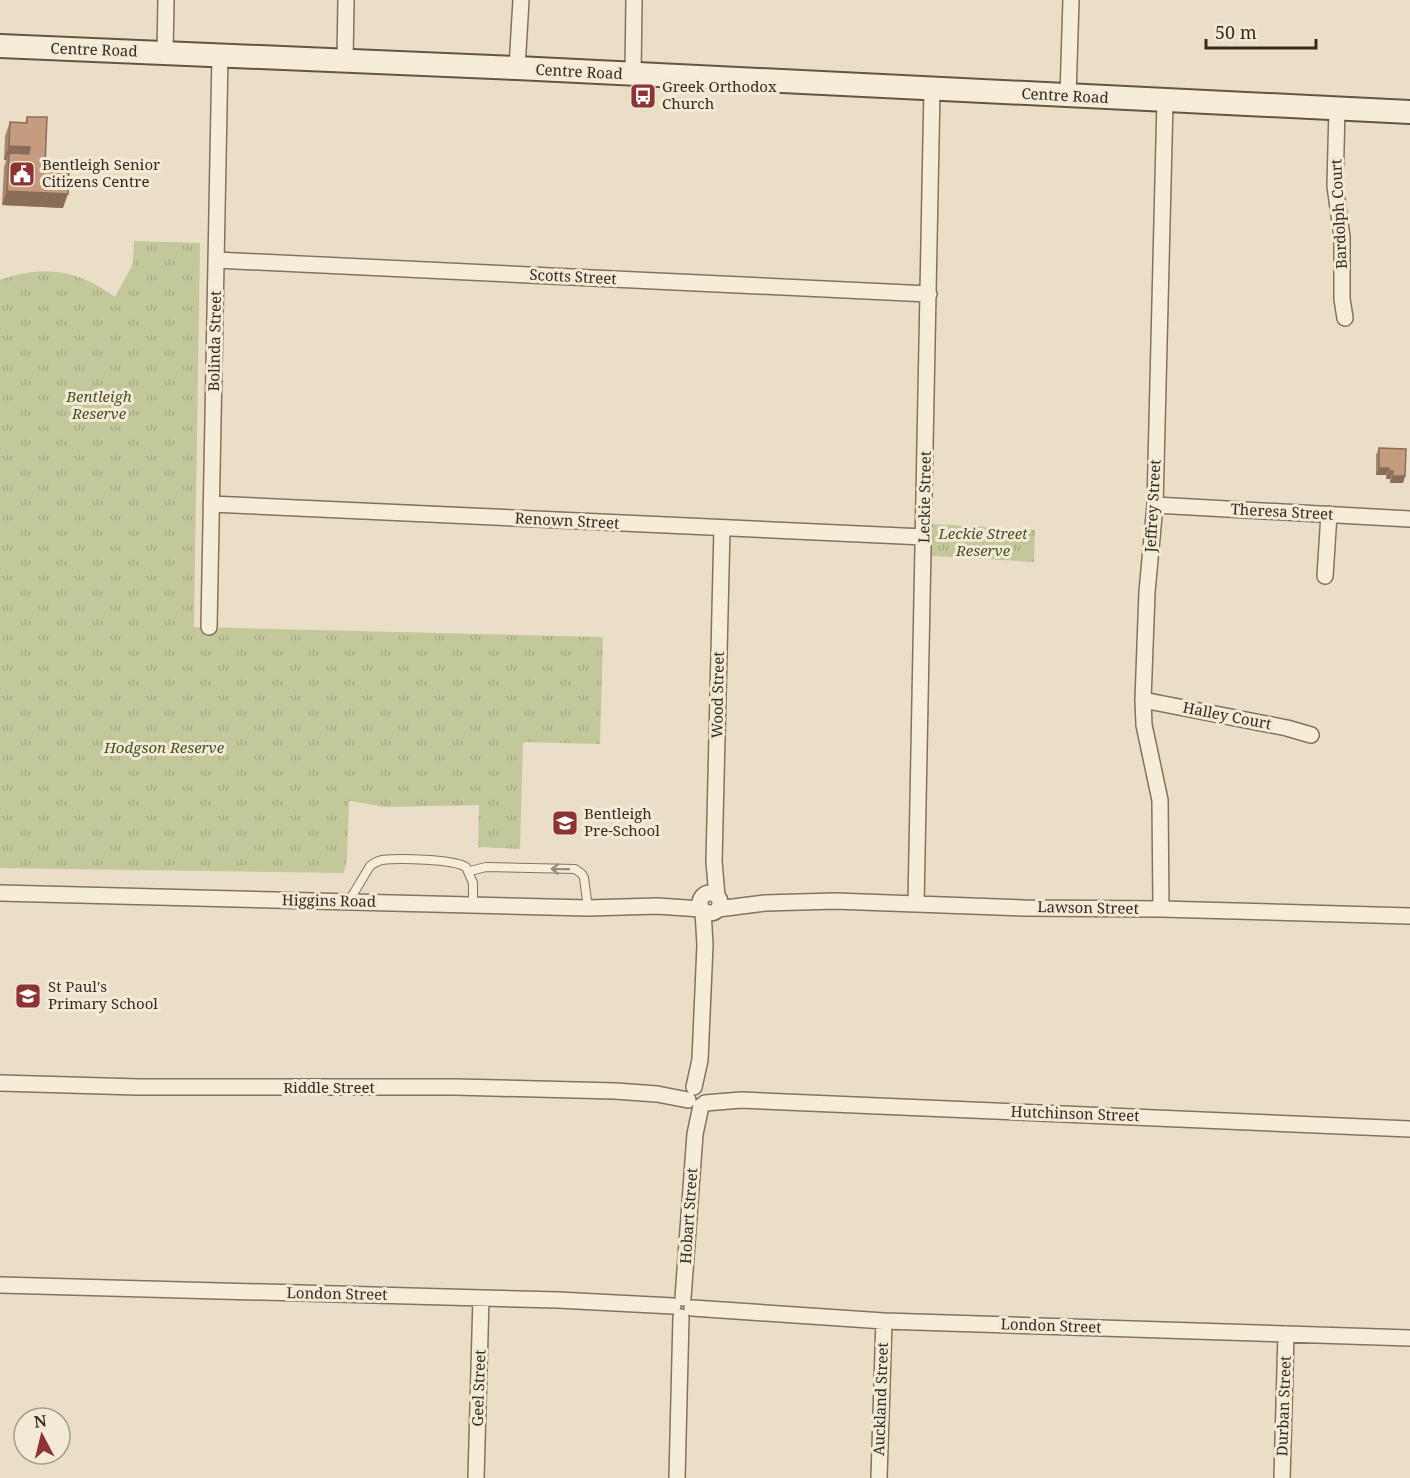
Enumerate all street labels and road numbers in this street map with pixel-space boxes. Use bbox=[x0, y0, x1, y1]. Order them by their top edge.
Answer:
street label: Centre Road bbox=[50, 37, 138, 61]
street label: Centre Road bbox=[535, 59, 623, 83]
street label: Centre Road bbox=[1021, 83, 1109, 107]
street label: Bardolph Court bbox=[1325, 158, 1351, 270]
street label: Scotts Street bbox=[529, 264, 617, 288]
street label: Bolinda Street bbox=[203, 290, 225, 392]
street label: Leckie Street bbox=[913, 451, 935, 543]
street label: Jeffrey Street bbox=[1140, 459, 1164, 554]
street label: Theresa Street bbox=[1230, 498, 1334, 524]
street label: Renown Street bbox=[514, 507, 620, 533]
street label: Wood Street bbox=[706, 651, 728, 739]
street label: Halley Court bbox=[1181, 697, 1273, 733]
street label: Higgins Road bbox=[282, 889, 376, 911]
street label: Lawson Street bbox=[1037, 896, 1139, 918]
street label: Riddle Street bbox=[283, 1077, 375, 1097]
street label: Hutchinson Street bbox=[1010, 1101, 1140, 1125]
street label: Hobart Street bbox=[675, 1167, 701, 1265]
street label: London Street bbox=[286, 1282, 388, 1304]
street label: London Street bbox=[1000, 1313, 1102, 1337]
street label: Auckland Street bbox=[868, 1342, 892, 1456]
street label: Geel Street bbox=[467, 1349, 489, 1427]
street label: Durban Street bbox=[1271, 1355, 1295, 1457]

